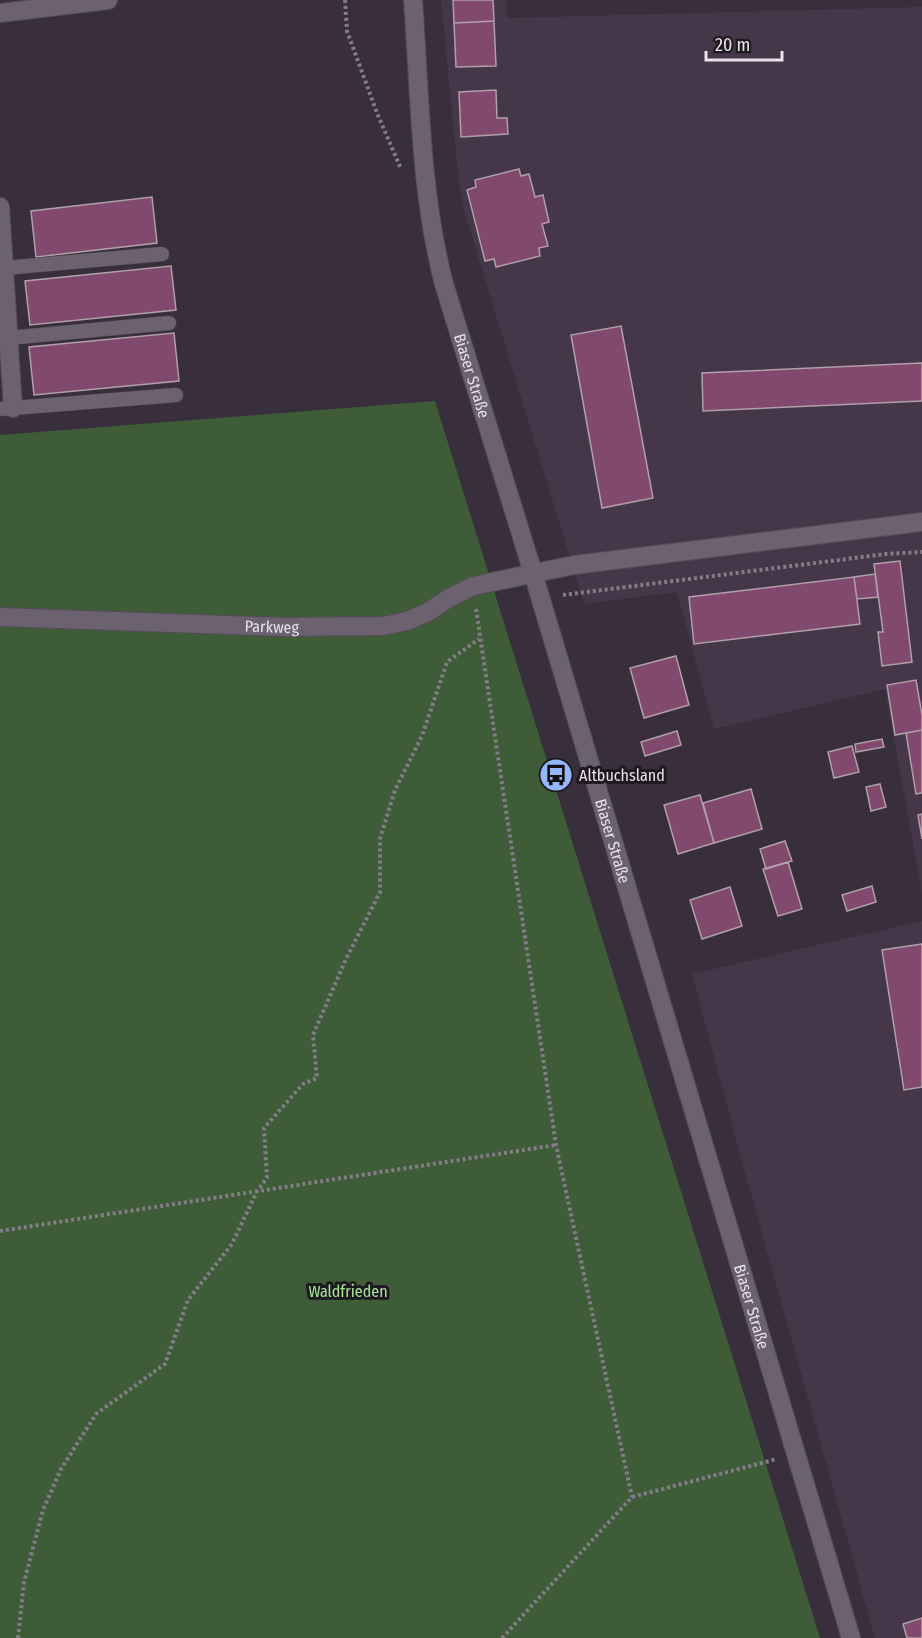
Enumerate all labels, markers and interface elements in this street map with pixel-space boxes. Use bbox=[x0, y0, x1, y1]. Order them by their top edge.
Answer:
scale bar bbox=[706, 24, 782, 62]
text: 20 m bbox=[715, 34, 750, 56]
street label: Biaser Straße bbox=[450, 331, 494, 420]
street label: Parkweg bbox=[244, 616, 300, 637]
bus stop icon: Altbuchsland bbox=[538, 757, 574, 793]
place label: Altbuchsland bbox=[579, 766, 665, 785]
street label: Biaser Straße bbox=[591, 796, 635, 885]
street label: Biaser Straße bbox=[730, 1262, 774, 1351]
park label: Waldfrieden bbox=[308, 1282, 388, 1301]

